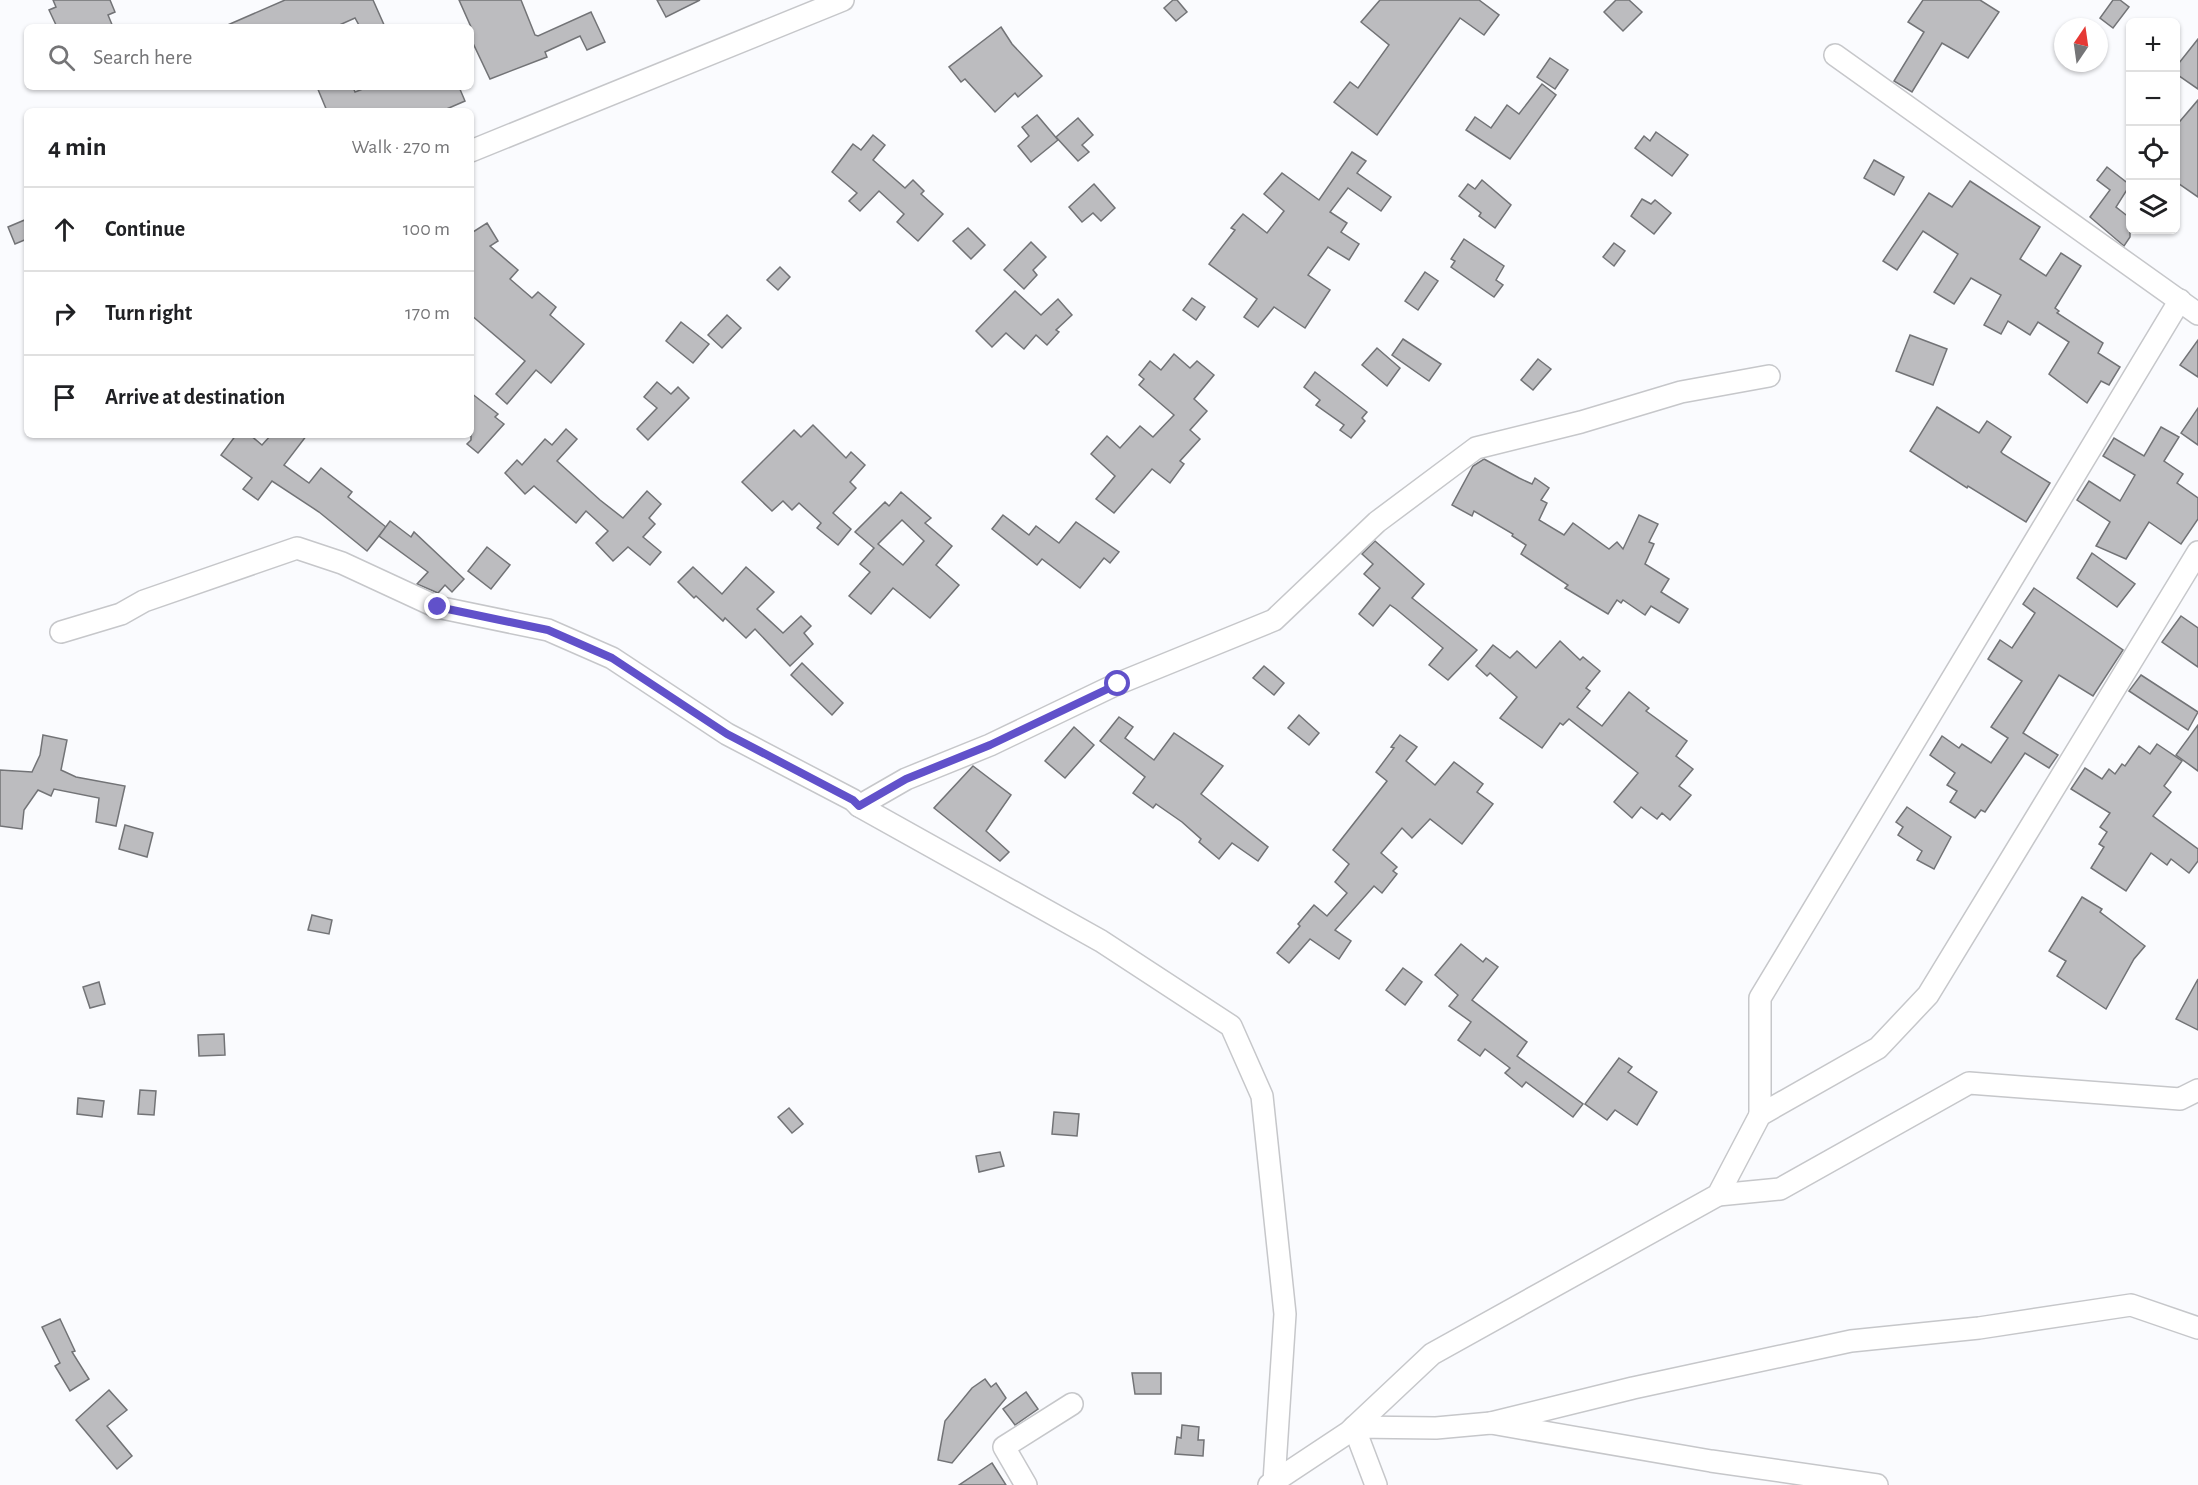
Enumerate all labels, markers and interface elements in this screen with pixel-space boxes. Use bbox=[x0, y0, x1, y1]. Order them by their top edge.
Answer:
north arrow bbox=[2054, 18, 2108, 72]
map controls bbox=[2126, 18, 2180, 234]
button: + bbox=[2126, 18, 2180, 72]
search box bbox=[24, 24, 474, 90]
icon: search bbox=[45, 41, 78, 74]
text: Search here bbox=[93, 46, 192, 68]
button: − bbox=[2126, 72, 2180, 126]
button: locate bbox=[2126, 126, 2180, 180]
text: 4 min bbox=[48, 134, 107, 160]
text: Walk · 270 m bbox=[351, 137, 450, 157]
button: layers bbox=[2126, 180, 2180, 234]
icon: ahead bbox=[48, 213, 81, 246]
text: Continue bbox=[105, 218, 185, 240]
text: 100 m bbox=[403, 219, 450, 239]
icon: right bbox=[48, 297, 81, 330]
text: Turn right bbox=[105, 302, 192, 324]
text: 170 m bbox=[405, 303, 450, 323]
icon: arrive bbox=[48, 381, 81, 414]
text: Arrive at destination bbox=[105, 386, 285, 408]
route end bbox=[424, 593, 450, 619]
route start bbox=[1104, 670, 1130, 696]

